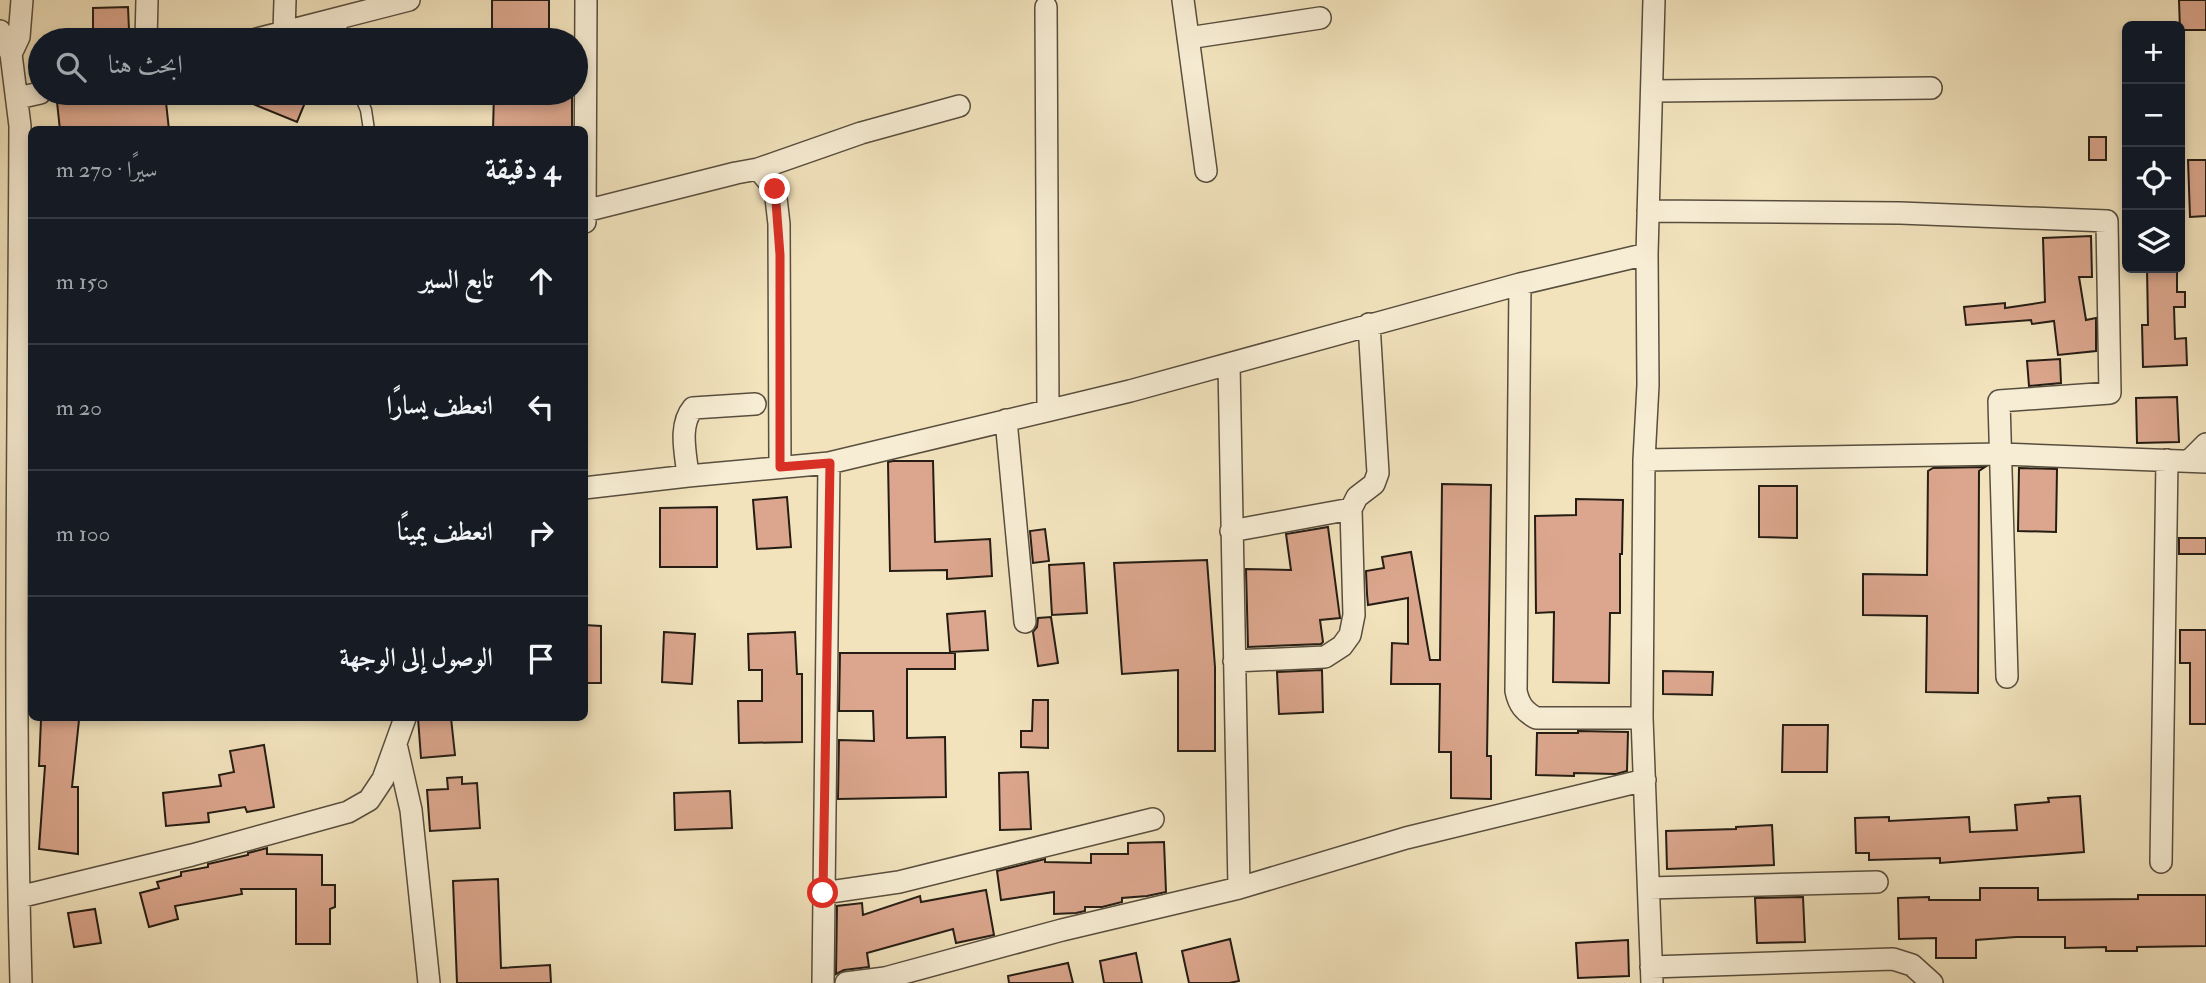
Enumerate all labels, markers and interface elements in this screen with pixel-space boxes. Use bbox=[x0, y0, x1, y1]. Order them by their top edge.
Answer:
map controls bbox=[2122, 21, 2185, 273]
button: + bbox=[2122, 21, 2185, 84]
search box bbox=[28, 28, 588, 105]
icon: search bbox=[52, 48, 90, 86]
text: ابحث هنا bbox=[108, 49, 183, 81]
button: − bbox=[2122, 84, 2185, 147]
button: locate bbox=[2122, 147, 2185, 210]
text: 4 دقيقة bbox=[485, 151, 560, 188]
text: سيرًا · 270 m bbox=[56, 155, 157, 184]
route end bbox=[759, 173, 790, 204]
button: layers bbox=[2122, 210, 2185, 273]
icon: ahead bbox=[522, 262, 560, 300]
text: تابع السير bbox=[420, 264, 493, 296]
text: 150 m bbox=[56, 267, 109, 296]
icon: left bbox=[522, 388, 560, 426]
text: انعطف يسارًا bbox=[387, 390, 493, 422]
text: 20 m bbox=[56, 393, 102, 422]
icon: right bbox=[522, 514, 560, 552]
text: انعطف يمينًا bbox=[397, 516, 493, 548]
text: 100 m bbox=[56, 519, 110, 548]
icon: arrive bbox=[522, 640, 560, 678]
text: الوصول إلى الوجهة bbox=[340, 642, 493, 674]
route start bbox=[807, 877, 838, 908]

